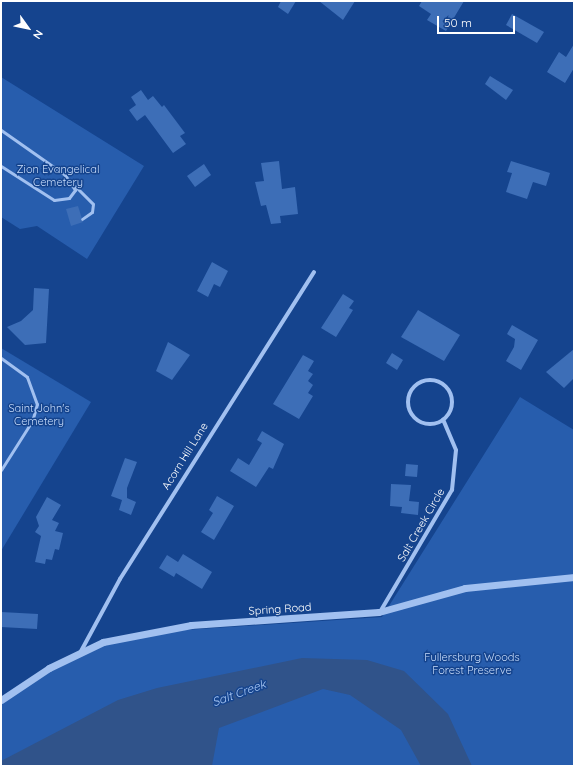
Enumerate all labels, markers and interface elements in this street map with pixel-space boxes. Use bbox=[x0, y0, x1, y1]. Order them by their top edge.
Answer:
north arrow bbox=[8, 8, 48, 48]
scale bar bbox=[439, 8, 517, 34]
text: 50 m bbox=[444, 15, 472, 30]
text: N bbox=[30, 27, 46, 42]
park label: Zion Evangelical Cemetery bbox=[17, 163, 99, 189]
park label: Saint John's Cemetery bbox=[8, 402, 70, 428]
street label: Acorn Hill Lane bbox=[159, 420, 211, 492]
street label: Salt Creek Circle bbox=[395, 486, 447, 564]
street label: Spring Road bbox=[248, 600, 312, 618]
park label: Fullersburg Woods Forest Preserve bbox=[424, 651, 520, 677]
water label: Salt Creek bbox=[210, 677, 268, 709]

